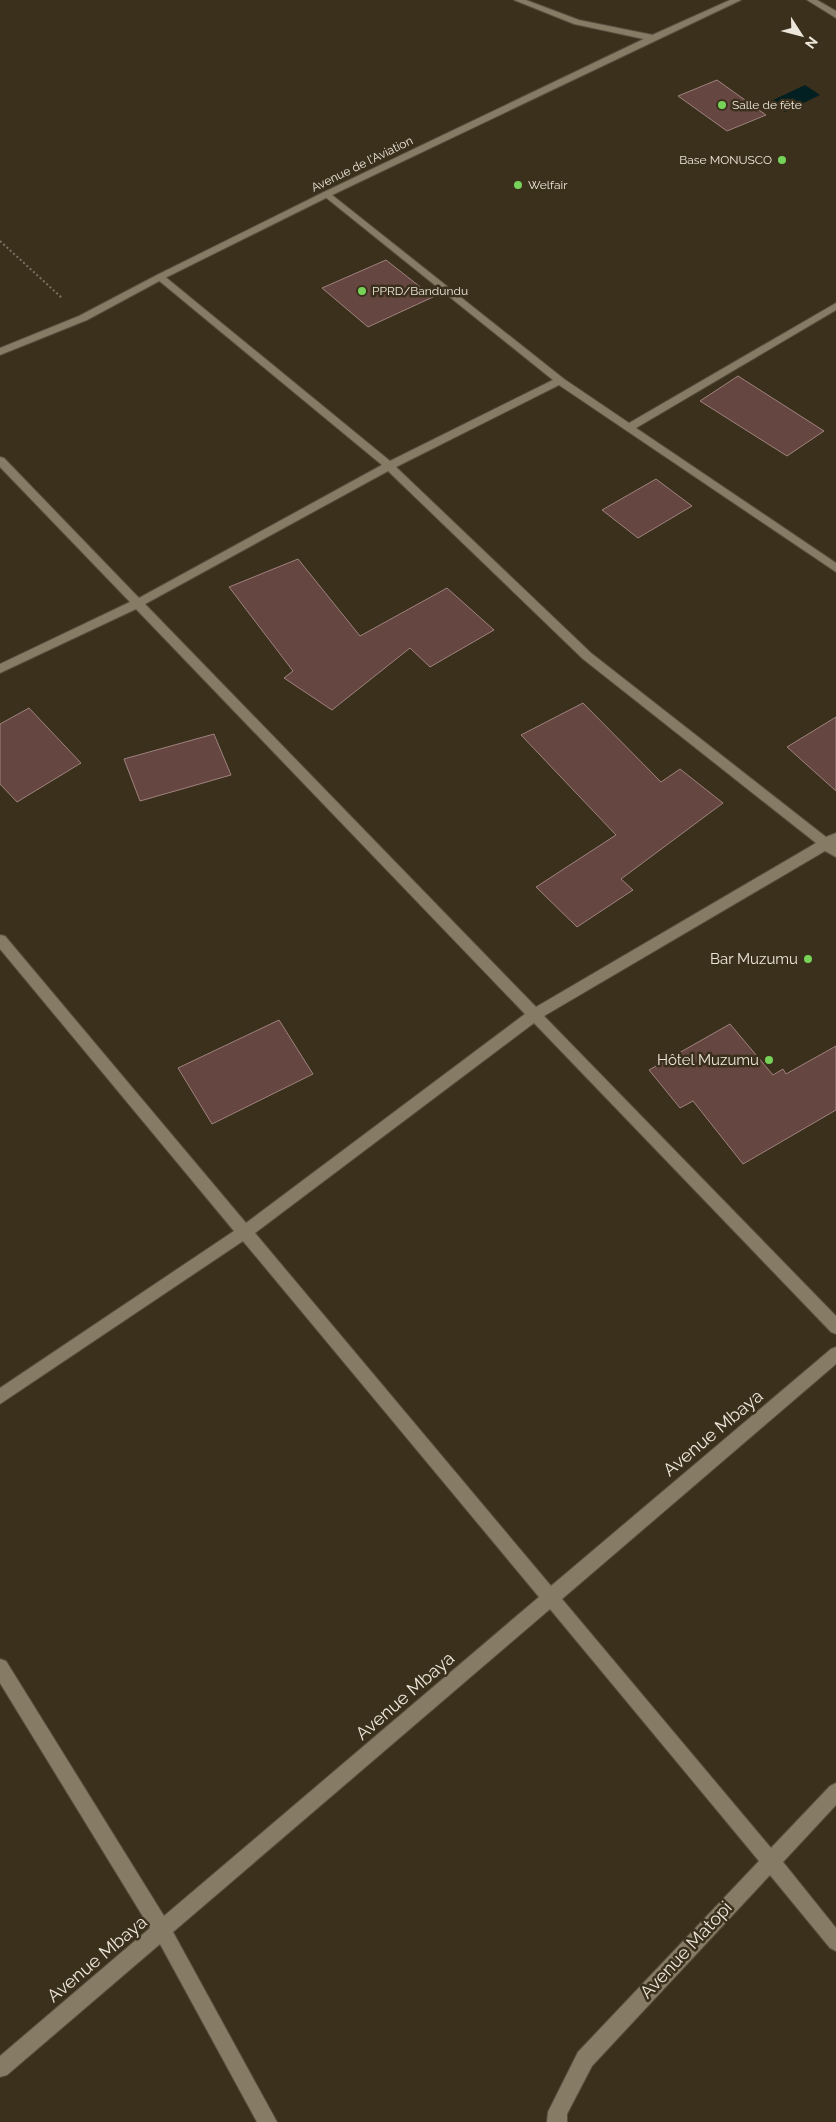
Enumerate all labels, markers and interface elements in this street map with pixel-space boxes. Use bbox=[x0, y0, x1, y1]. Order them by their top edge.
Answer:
north arrow bbox=[776, 10, 826, 60]
text: N bbox=[802, 34, 821, 52]
place label: Salle de fête bbox=[732, 98, 802, 112]
marker: Salle de fête bbox=[716, 99, 728, 111]
street label: Avenue de l'Aviation bbox=[309, 133, 415, 195]
place label: Base MONUSCO bbox=[679, 153, 772, 167]
marker: Base MONUSCO bbox=[776, 154, 788, 166]
place label: Welfair bbox=[528, 178, 568, 192]
marker: Welfair bbox=[512, 179, 524, 191]
place label: PPRD/Bandundu bbox=[372, 284, 468, 298]
marker: PPRD/Bandundu bbox=[356, 285, 368, 297]
place label: Bar Muzumu bbox=[710, 950, 798, 968]
marker: Bar Muzumu bbox=[802, 953, 814, 965]
place label: Hôtel Muzumu bbox=[657, 1051, 759, 1069]
marker: Hôtel Muzumu bbox=[763, 1054, 775, 1066]
street label: Avenue Mbaya bbox=[659, 1385, 767, 1480]
street label: Avenue Mbaya bbox=[351, 1647, 458, 1744]
street label: Avenue Matopi bbox=[635, 1897, 736, 2002]
street label: Avenue Mbaya bbox=[43, 1911, 151, 2006]

